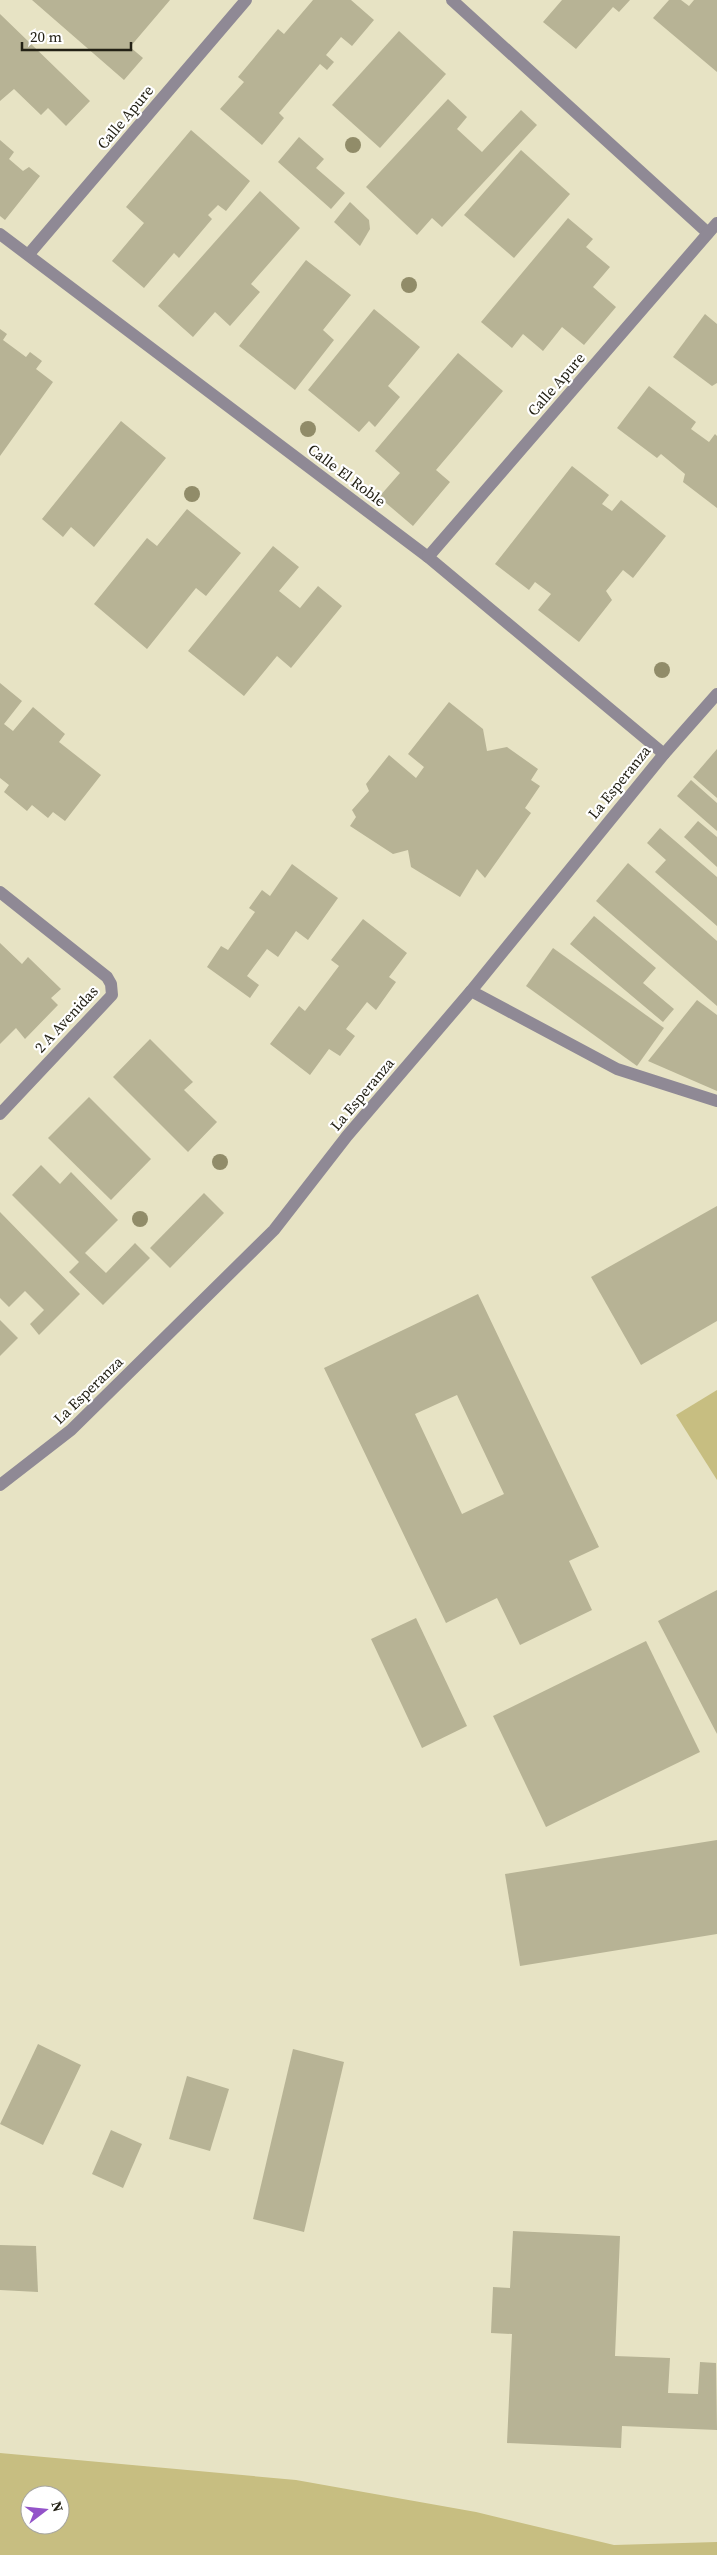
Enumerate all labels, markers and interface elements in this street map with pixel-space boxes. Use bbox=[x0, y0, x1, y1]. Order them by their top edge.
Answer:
scale bar bbox=[22, 20, 131, 52]
text: 20 m bbox=[30, 26, 62, 47]
street label: Calle Apure bbox=[92, 80, 158, 154]
street label: Calle Apure bbox=[523, 347, 590, 420]
street label: Calle El Roble bbox=[304, 439, 391, 511]
street label: La Esperanza bbox=[583, 740, 655, 823]
street label: 2 A Avenidas bbox=[30, 981, 102, 1057]
street label: La Esperanza bbox=[325, 1053, 399, 1135]
street label: La Esperanza bbox=[49, 1351, 128, 1429]
north arrow bbox=[20, 2485, 70, 2535]
text: N bbox=[46, 2499, 69, 2514]

